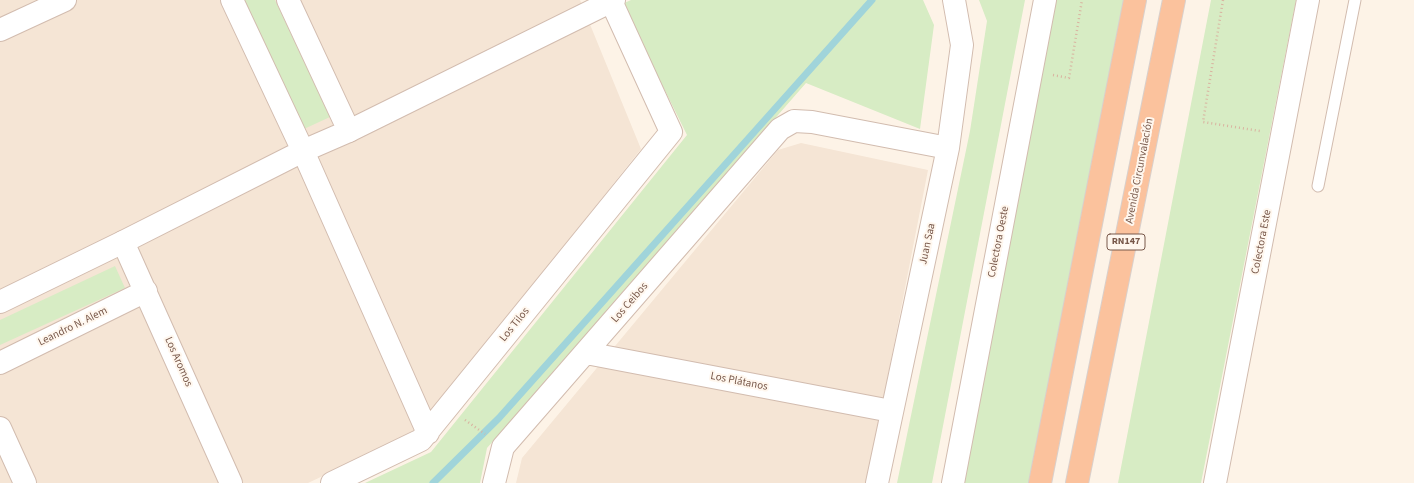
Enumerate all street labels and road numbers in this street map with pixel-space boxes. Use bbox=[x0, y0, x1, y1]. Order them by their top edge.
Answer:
street label: Avenida Circunvalación bbox=[1123, 117, 1157, 225]
street label: Colectora Oeste bbox=[986, 205, 1012, 279]
street label: Colectora Este bbox=[1249, 209, 1275, 275]
street label: Juan Saa bbox=[917, 222, 939, 266]
road number: RN147 bbox=[1107, 234, 1145, 250]
street label: Los Ceibos bbox=[609, 280, 651, 326]
street label: Leandro N. Alem bbox=[36, 305, 110, 349]
street label: Los Tilos bbox=[497, 305, 533, 345]
street label: Los Aromos bbox=[161, 335, 195, 389]
street label: Los Plátanos bbox=[709, 370, 769, 394]

